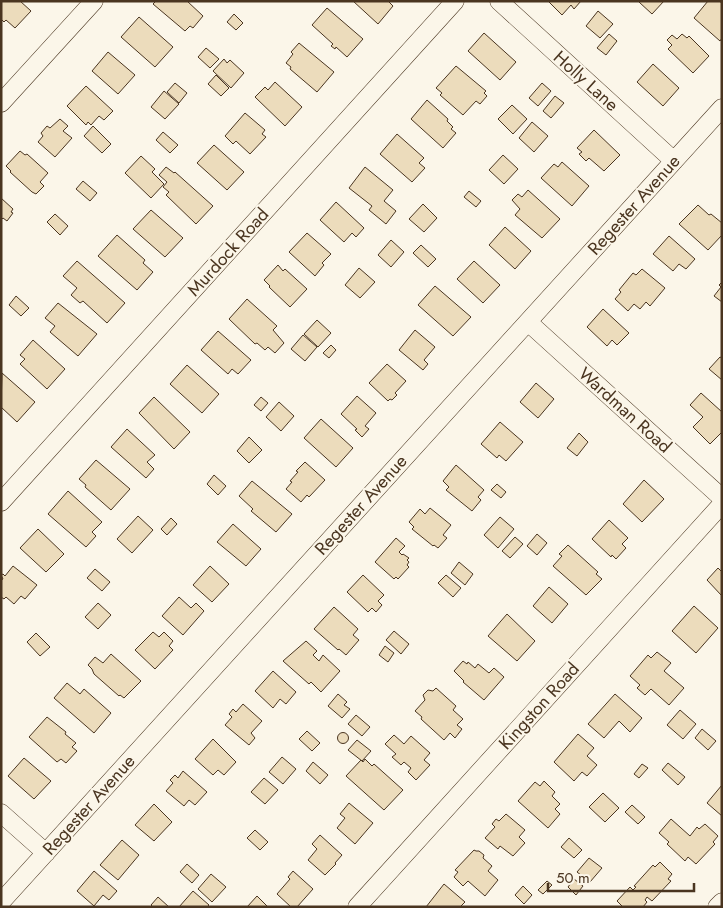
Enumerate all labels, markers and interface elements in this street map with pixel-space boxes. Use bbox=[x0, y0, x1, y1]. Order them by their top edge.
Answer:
street label: Holly Lane bbox=[548, 45, 624, 117]
street label: Regester Avenue bbox=[582, 149, 686, 261]
street label: Murdock Road bbox=[181, 202, 275, 302]
street label: Wardman Road bbox=[573, 361, 677, 459]
street label: Regester Avenue bbox=[309, 449, 413, 561]
street label: Kingston Road bbox=[493, 657, 585, 755]
street label: Regester Avenue bbox=[37, 749, 141, 861]
scale bar bbox=[548, 860, 694, 892]
text: 50 m bbox=[556, 867, 590, 889]

